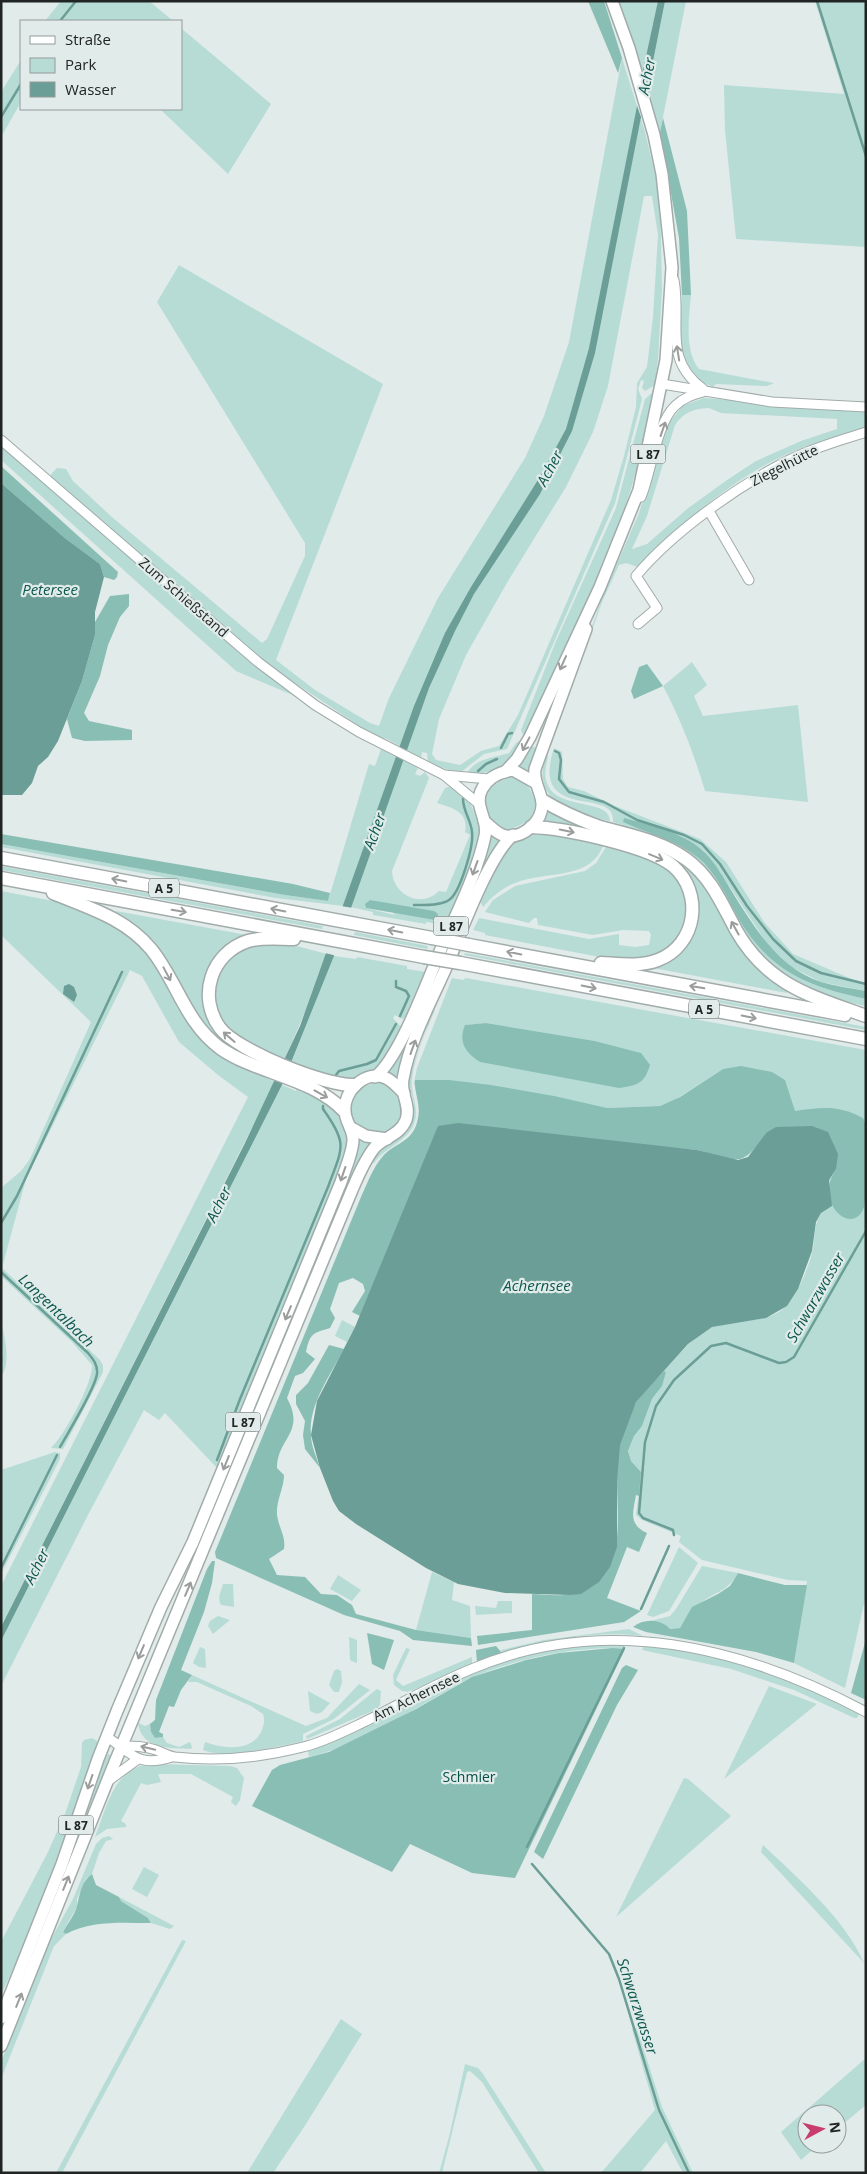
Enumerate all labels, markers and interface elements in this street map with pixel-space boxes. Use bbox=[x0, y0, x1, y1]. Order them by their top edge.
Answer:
legend bbox=[20, 20, 182, 110]
text: Straße bbox=[65, 29, 111, 49]
text: Park bbox=[65, 54, 96, 74]
water label: Acher bbox=[632, 55, 660, 97]
text: Wasser bbox=[65, 79, 116, 99]
one-way arrow bbox=[672, 346, 682, 362]
one-way arrow bbox=[658, 421, 668, 437]
street label: Ziegelhütte bbox=[747, 440, 821, 490]
road number: L 87 bbox=[630, 444, 666, 464]
water label: Acher bbox=[531, 446, 567, 490]
street label: Zum Schießstand bbox=[135, 553, 233, 641]
water label: Petersee bbox=[22, 579, 78, 599]
one-way arrow bbox=[558, 655, 568, 670]
one-way arrow bbox=[521, 736, 530, 751]
water label: Acher bbox=[358, 809, 390, 853]
one-way arrow bbox=[559, 826, 575, 836]
one-way arrow bbox=[648, 852, 663, 862]
one-way arrow bbox=[470, 859, 479, 875]
one-way arrow bbox=[111, 874, 127, 884]
road number: A 5 bbox=[149, 878, 179, 898]
one-way arrow bbox=[271, 904, 287, 914]
one-way arrow bbox=[171, 907, 187, 917]
road number: L 87 bbox=[434, 916, 468, 936]
one-way arrow bbox=[730, 921, 740, 935]
one-way arrow bbox=[387, 926, 403, 936]
one-way arrow bbox=[506, 948, 522, 958]
one-way arrow bbox=[162, 967, 172, 982]
one-way arrow bbox=[690, 982, 706, 992]
one-way arrow bbox=[581, 983, 597, 993]
road number: A 5 bbox=[689, 1000, 719, 1019]
one-way arrow bbox=[741, 1013, 757, 1022]
one-way arrow bbox=[223, 1032, 236, 1043]
one-way arrow bbox=[409, 1039, 418, 1055]
one-way arrow bbox=[313, 1090, 328, 1099]
one-way arrow bbox=[338, 1166, 348, 1182]
water label: Acher bbox=[200, 1182, 236, 1226]
water label: Schwarzwasser bbox=[781, 1248, 849, 1345]
water label: Langentalbach bbox=[15, 1269, 99, 1351]
water label: Achernsee bbox=[502, 1275, 571, 1295]
one-way arrow bbox=[282, 1305, 292, 1320]
road number: L 87 bbox=[226, 1412, 260, 1431]
one-way arrow bbox=[220, 1455, 230, 1470]
water label: Acher bbox=[18, 1544, 54, 1588]
one-way arrow bbox=[184, 1581, 193, 1596]
one-way arrow bbox=[136, 1644, 146, 1659]
street label: Am Achernsee bbox=[370, 1667, 463, 1725]
one-way arrow bbox=[140, 1743, 156, 1752]
park label: Schmier bbox=[442, 1767, 496, 1786]
one-way arrow bbox=[84, 1774, 94, 1790]
road number: L 87 bbox=[58, 1816, 94, 1834]
one-way arrow bbox=[61, 1876, 71, 1891]
water label: Schwarzwasser bbox=[613, 1955, 663, 2058]
one-way arrow bbox=[15, 1993, 24, 2008]
north arrow bbox=[797, 2104, 847, 2154]
text: N bbox=[825, 2121, 846, 2134]

